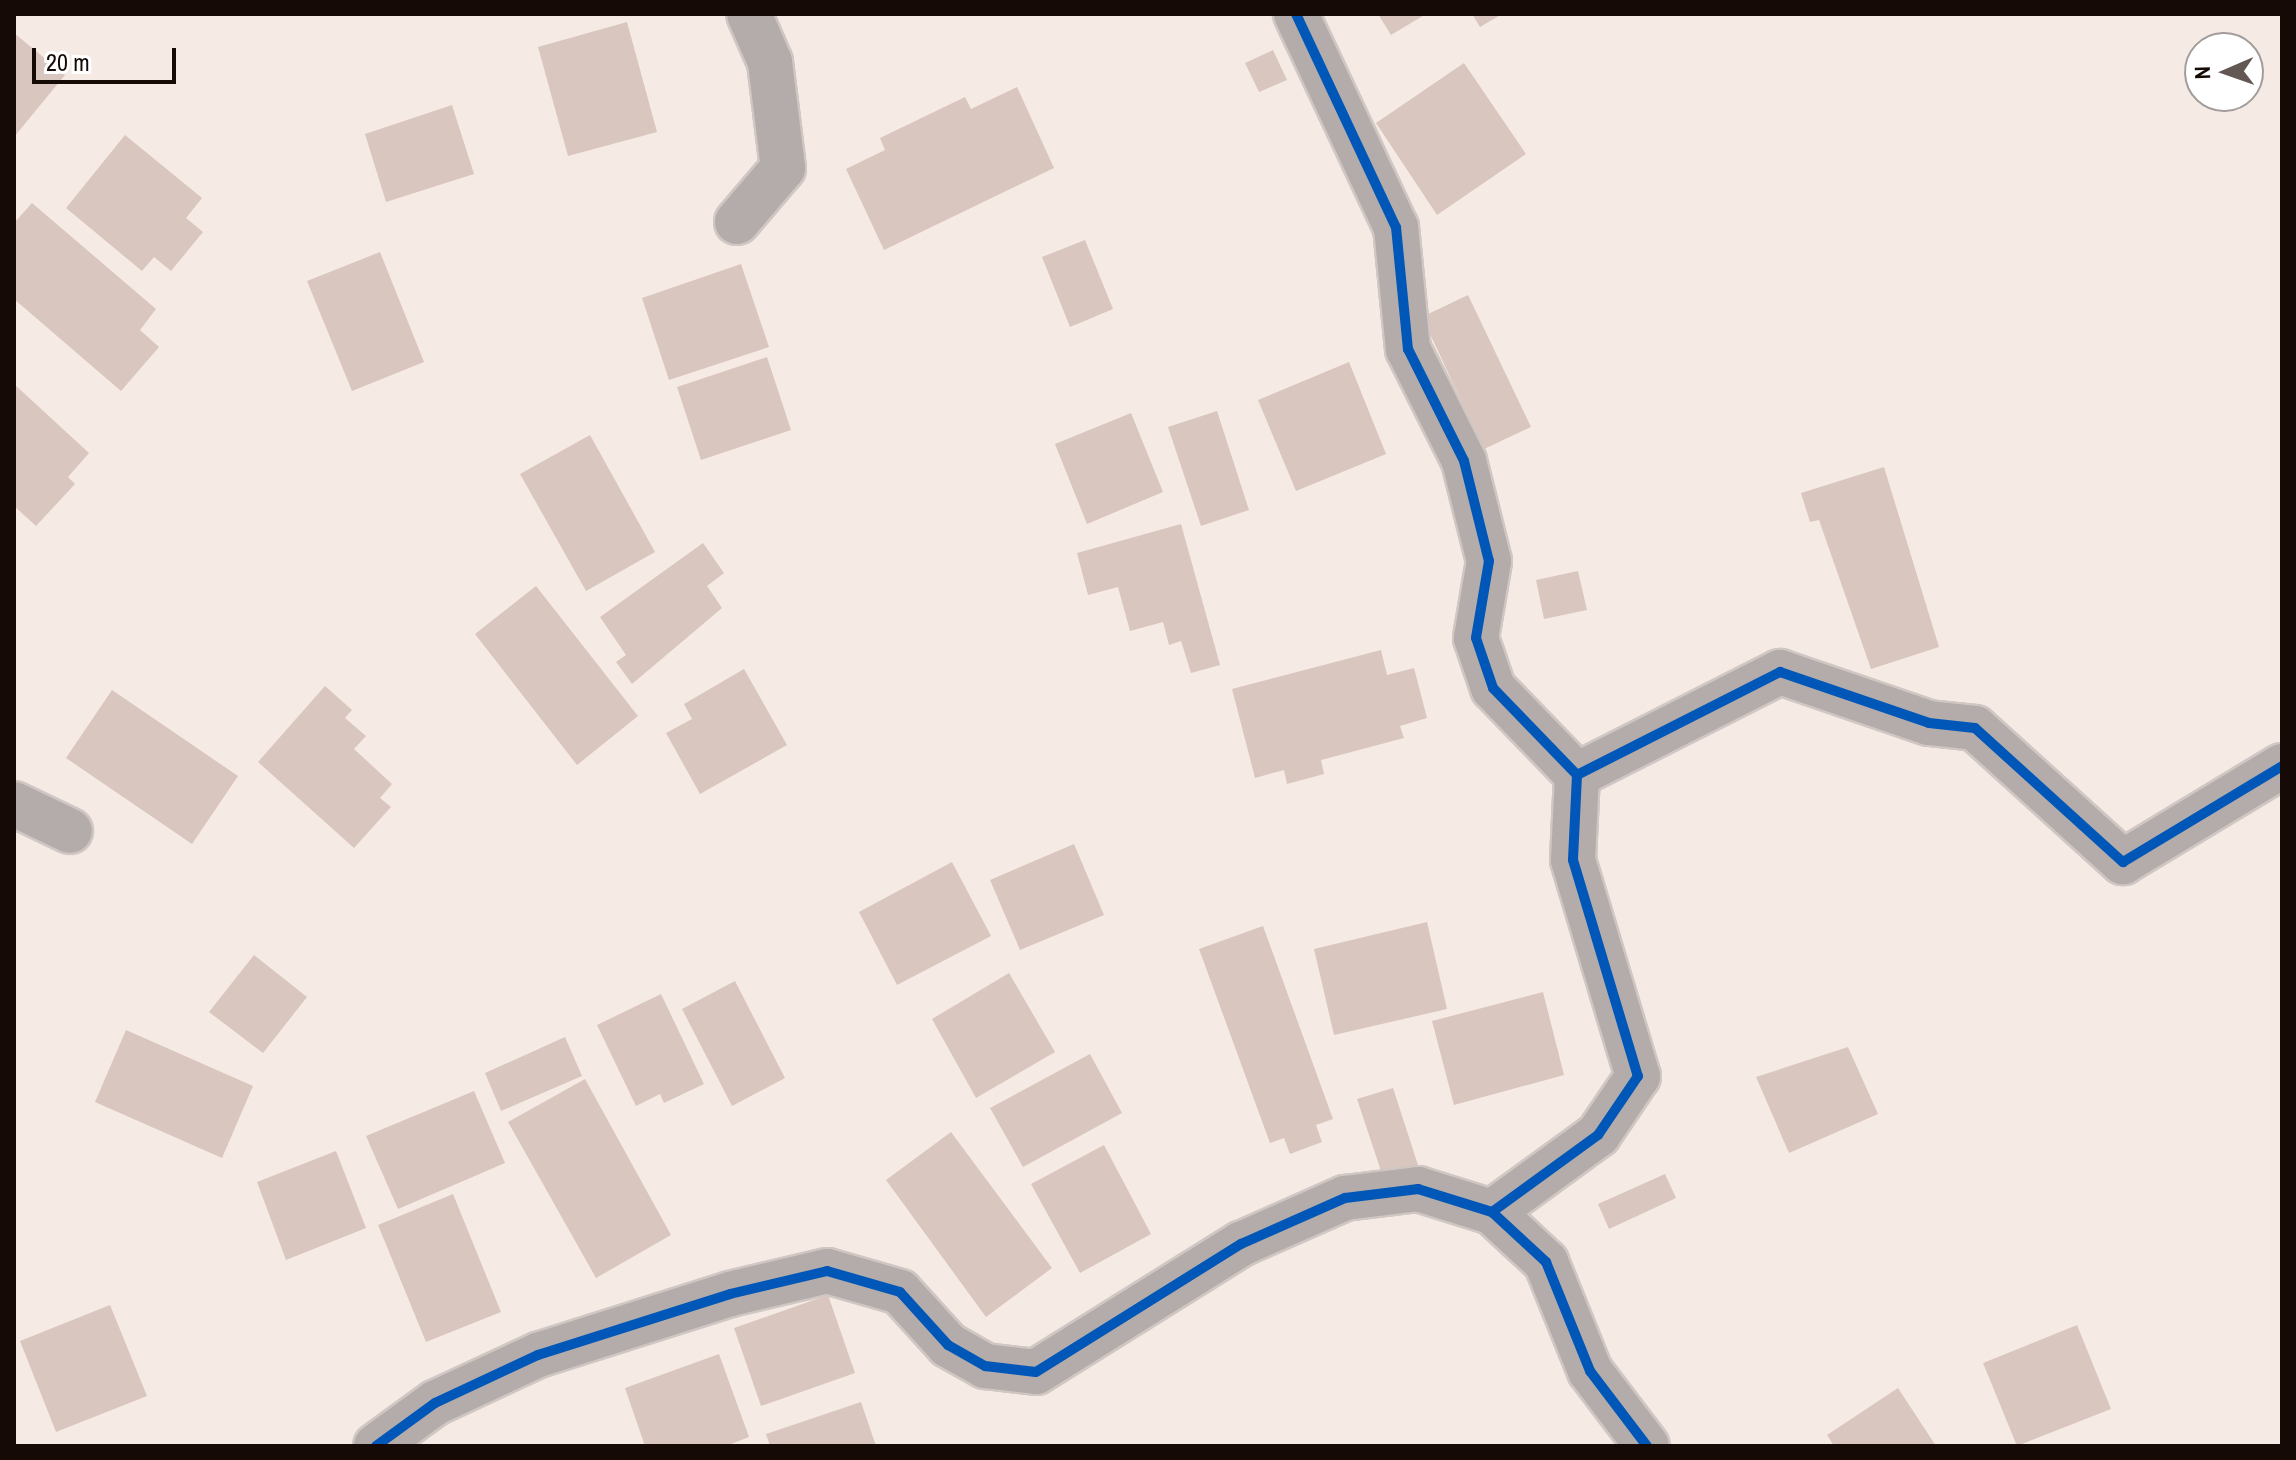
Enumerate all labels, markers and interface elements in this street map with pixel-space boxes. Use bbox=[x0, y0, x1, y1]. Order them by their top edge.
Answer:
scale bar bbox=[36, 32, 180, 82]
north arrow bbox=[2184, 32, 2264, 112]
text: 20 m bbox=[46, 46, 90, 78]
text: N bbox=[2187, 66, 2217, 80]

